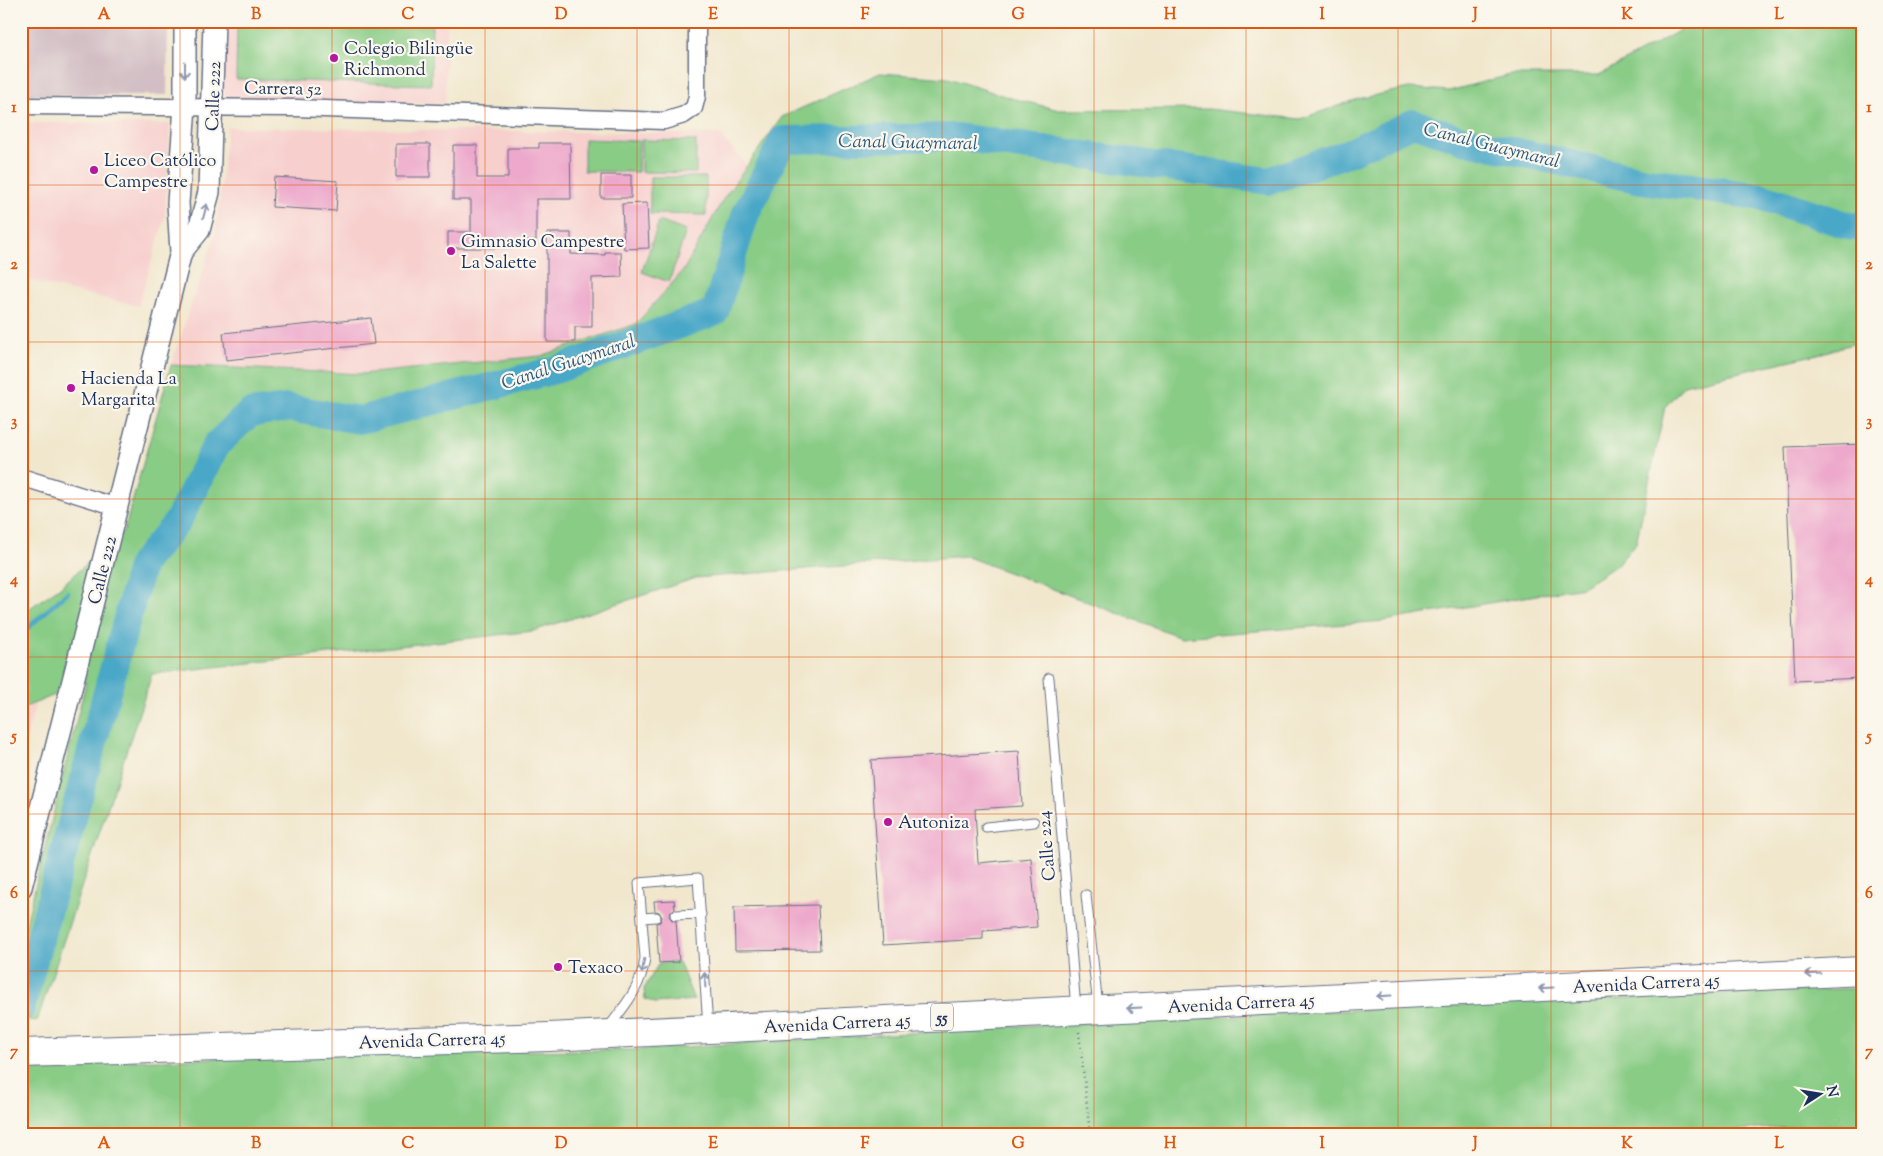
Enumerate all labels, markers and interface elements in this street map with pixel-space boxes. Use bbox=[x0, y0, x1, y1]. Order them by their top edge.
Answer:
text: A bbox=[98, 4, 111, 27]
text: B bbox=[251, 4, 261, 27]
text: C bbox=[402, 4, 415, 27]
text: D bbox=[555, 4, 568, 27]
text: E bbox=[708, 4, 718, 27]
text: F bbox=[861, 4, 870, 27]
text: G bbox=[1011, 4, 1025, 27]
text: H bbox=[1164, 4, 1177, 27]
text: I bbox=[1319, 4, 1325, 27]
text: J bbox=[1471, 4, 1478, 27]
text: K bbox=[1621, 4, 1633, 27]
text: L bbox=[1774, 4, 1784, 27]
place label: Colegio Bilingüe Richmond bbox=[344, 37, 473, 84]
marker: Colegio Bilingüe Richmond bbox=[328, 52, 340, 64]
street label: Calle 222 bbox=[201, 60, 229, 131]
one-way arrow bbox=[180, 62, 190, 78]
street label: Carrera 52 bbox=[244, 76, 323, 104]
text: 1 bbox=[11, 97, 17, 120]
text: 1 bbox=[1866, 97, 1872, 120]
water label: Canal Guaymaral bbox=[1420, 116, 1562, 176]
water label: Canal Guaymaral bbox=[838, 129, 978, 158]
place label: Liceo Católico Campestre bbox=[104, 149, 217, 196]
marker: Liceo Católico Campestre bbox=[88, 164, 100, 176]
one-way arrow bbox=[200, 204, 210, 220]
place label: Gimnasio Campestre La Salette bbox=[461, 230, 624, 277]
marker: Gimnasio Campestre La Salette bbox=[445, 245, 457, 257]
text: 2 bbox=[10, 254, 18, 277]
text: 2 bbox=[1865, 254, 1873, 277]
water label: Canal Guaymaral bbox=[498, 329, 639, 398]
place label: Hacienda La Margarita bbox=[81, 367, 177, 414]
marker: Hacienda La Margarita bbox=[65, 382, 77, 394]
text: 3 bbox=[11, 411, 18, 434]
text: 3 bbox=[1866, 411, 1873, 434]
street label: Calle 222 bbox=[83, 533, 125, 608]
text: 4 bbox=[9, 569, 18, 592]
text: 4 bbox=[1864, 569, 1873, 592]
text: 5 bbox=[9, 726, 17, 749]
text: 5 bbox=[1864, 726, 1872, 749]
street label: Calle 224 bbox=[1032, 810, 1064, 882]
place label: Autoniza bbox=[898, 811, 969, 837]
marker: Autoniza bbox=[882, 816, 894, 828]
text: 6 bbox=[10, 883, 18, 906]
text: 6 bbox=[1865, 883, 1873, 906]
place label: Texaco bbox=[568, 956, 623, 982]
one-way arrow bbox=[638, 958, 648, 974]
marker: Texaco bbox=[552, 961, 564, 973]
street label: Avenida Carrera 45 bbox=[1572, 968, 1720, 1002]
one-way arrow bbox=[1805, 969, 1821, 978]
one-way arrow bbox=[701, 972, 710, 988]
one-way arrow bbox=[1538, 983, 1554, 992]
street label: Avenida Carrera 45 bbox=[1167, 988, 1315, 1022]
one-way arrow bbox=[1376, 991, 1392, 1000]
one-way arrow bbox=[1126, 1003, 1142, 1013]
road number: 55 bbox=[931, 1004, 953, 1030]
street label: Avenida Carrera 45 bbox=[763, 1008, 911, 1042]
street label: Avenida Carrera 45 bbox=[358, 1026, 506, 1058]
text: 7 bbox=[10, 1041, 19, 1064]
text: 7 bbox=[1865, 1041, 1874, 1064]
north arrow bbox=[1796, 1068, 1846, 1118]
text: N bbox=[1820, 1084, 1842, 1099]
text: A bbox=[98, 1133, 111, 1156]
text: B bbox=[251, 1133, 261, 1156]
text: C bbox=[402, 1133, 415, 1156]
text: D bbox=[555, 1133, 568, 1156]
text: E bbox=[708, 1133, 718, 1156]
text: F bbox=[861, 1133, 870, 1156]
text: G bbox=[1011, 1133, 1025, 1156]
text: H bbox=[1164, 1133, 1177, 1156]
text: I bbox=[1319, 1133, 1325, 1156]
text: J bbox=[1471, 1133, 1478, 1156]
text: K bbox=[1621, 1133, 1633, 1156]
text: L bbox=[1774, 1133, 1784, 1156]

